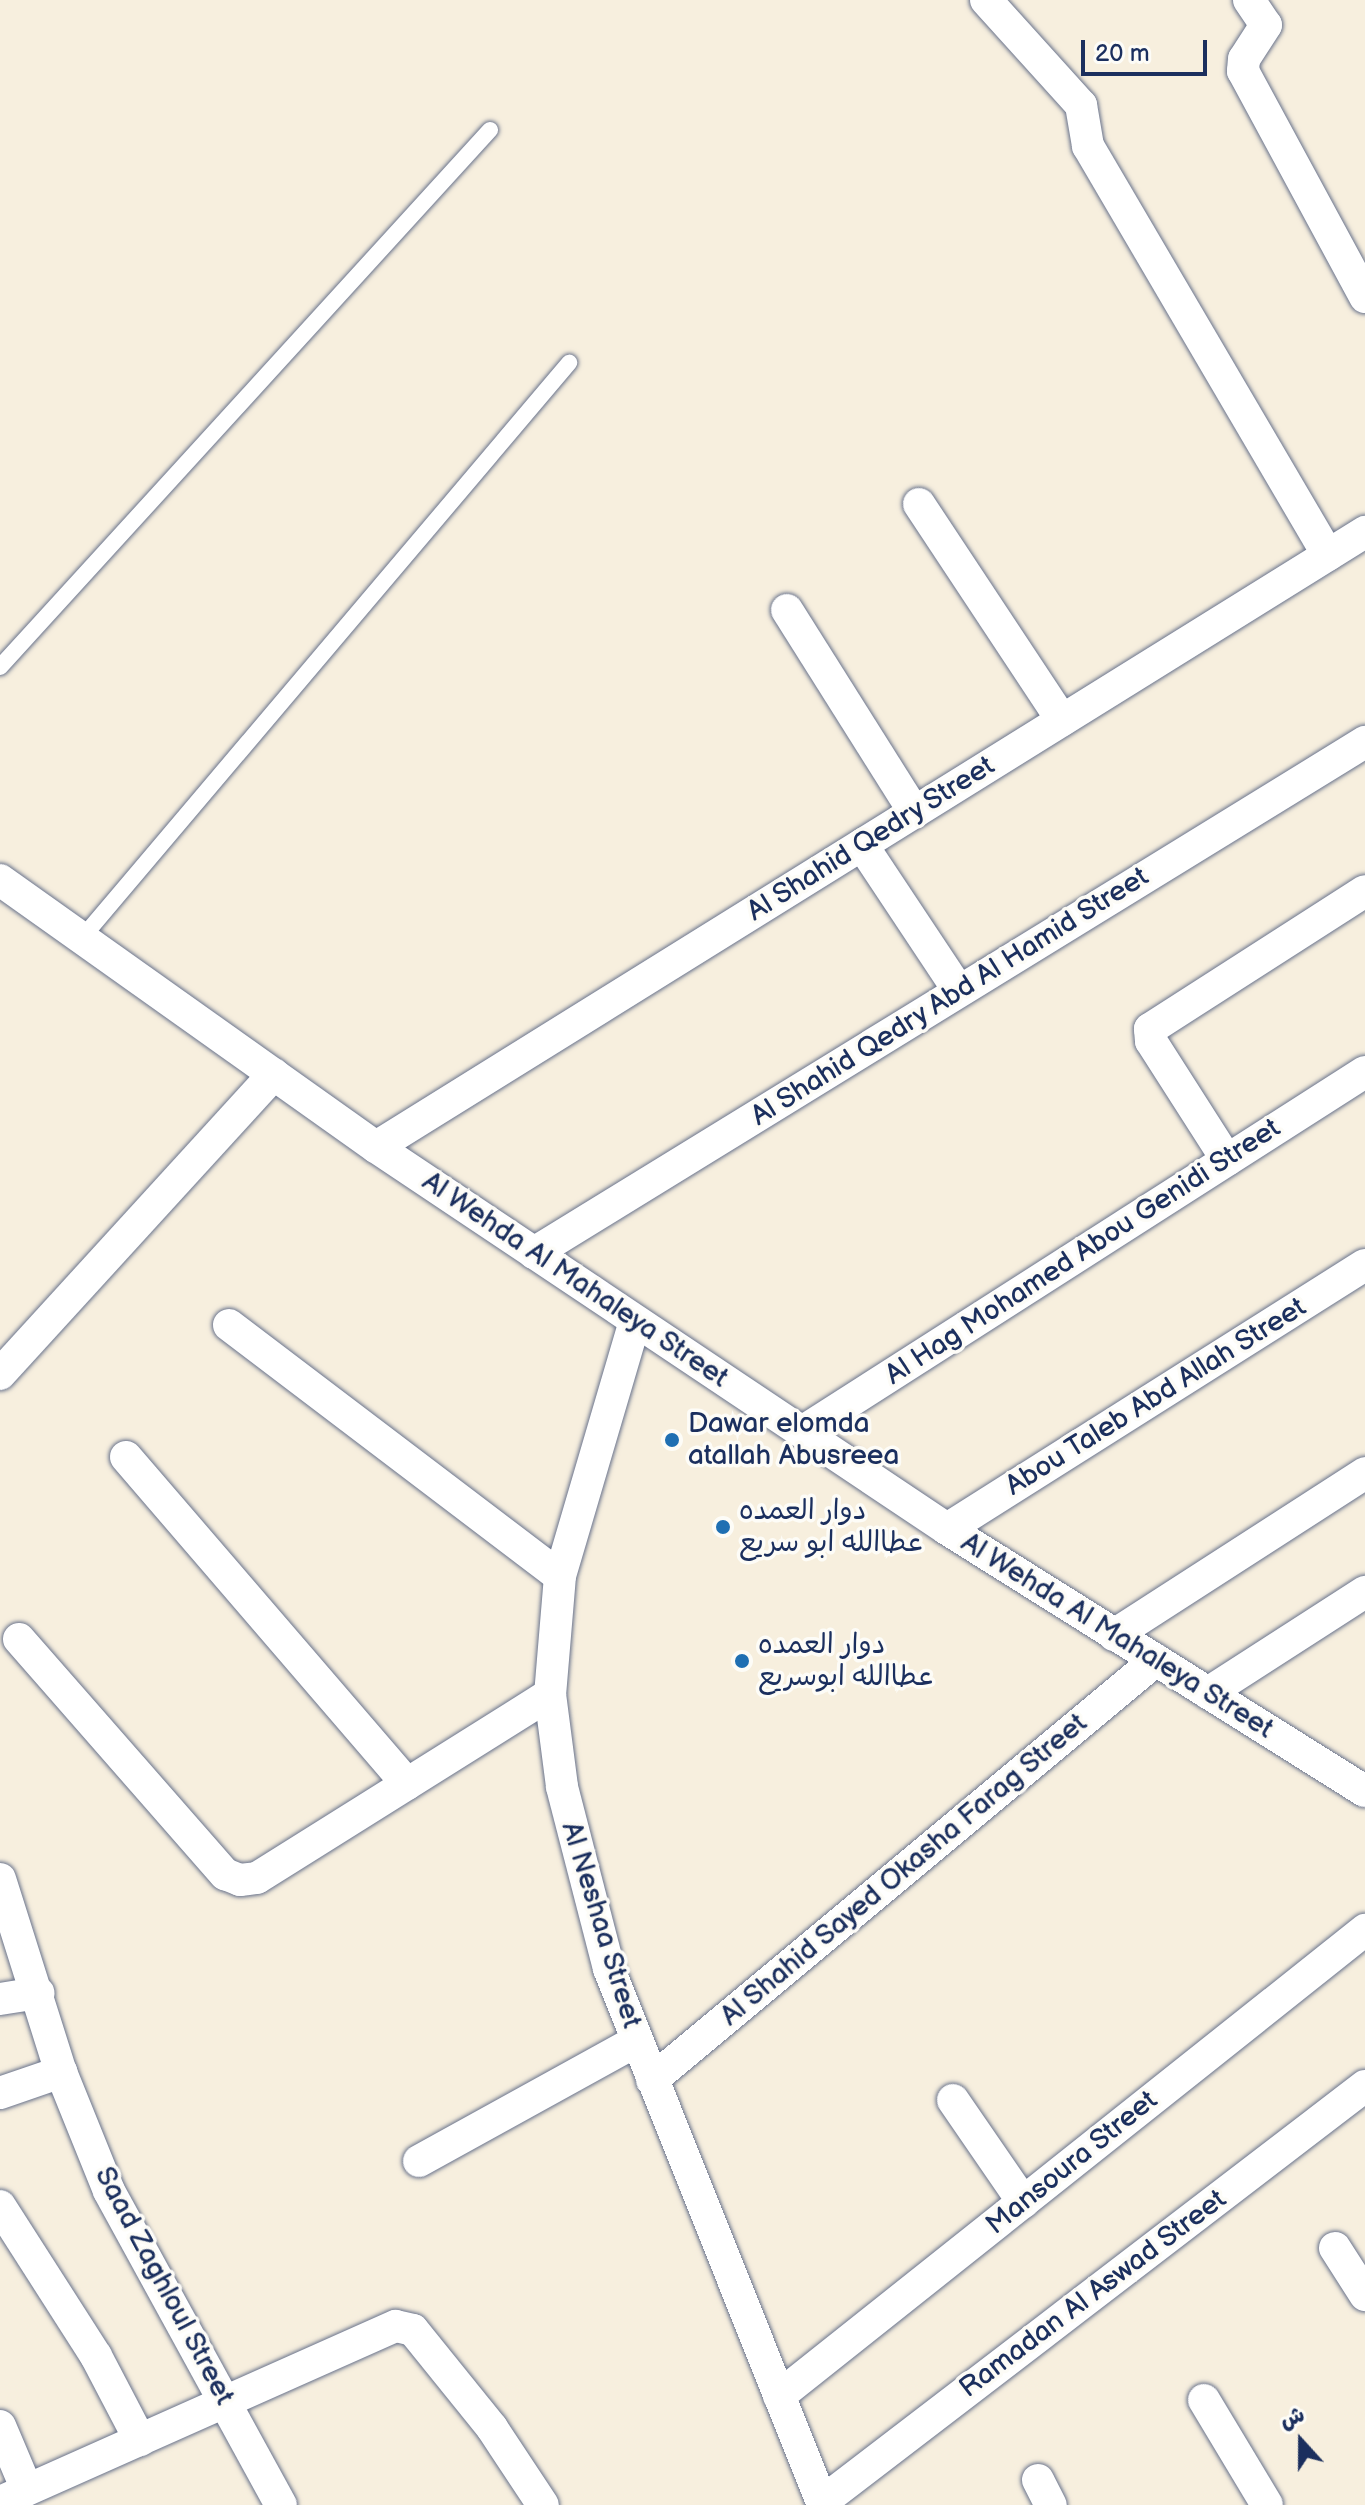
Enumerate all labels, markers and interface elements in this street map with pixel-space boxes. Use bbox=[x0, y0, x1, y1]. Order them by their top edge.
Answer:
scale bar bbox=[1085, 24, 1211, 74]
text: 20 m bbox=[1095, 39, 1150, 68]
street label: Al Shahid Qedry Street bbox=[740, 748, 1002, 930]
street label: Al Shahid Qedry Abd Al Hamid Street bbox=[744, 860, 1156, 1134]
street label: Al Hag Mohamed Abou Genidi Street bbox=[879, 1111, 1287, 1393]
street label: Al Wehda Al Mahaleya Street bbox=[415, 1165, 735, 1395]
street label: Abou Taleb Abd Allah Street bbox=[999, 1290, 1313, 1504]
place label: Dawar elomda atallah Abusreea bbox=[688, 1407, 899, 1473]
marker: Dawar elomda atallah Abusreea bbox=[663, 1431, 681, 1449]
place label: دوار العمده عطاالله ابو سريع bbox=[739, 1494, 924, 1560]
marker: دوار العمده عطاالله ابو سريع bbox=[714, 1518, 732, 1536]
street label: Al Wehda Al Mahaleya Street bbox=[954, 1526, 1280, 1746]
place label: دوار العمده عطاالله ابوسريع bbox=[758, 1628, 935, 1694]
marker: دوار العمده عطاالله ابوسريع bbox=[733, 1652, 751, 1670]
street label: Al Shahid Sayed Okasha Farag Street bbox=[713, 1706, 1095, 2034]
street label: Al Neshaa Street bbox=[554, 1818, 648, 2032]
street label: Mansoura Street bbox=[980, 2084, 1164, 2242]
street label: Saad Zaghloul Street bbox=[87, 2161, 241, 2411]
street label: Ramadan Al Aswad Street bbox=[953, 2183, 1233, 2405]
north arrow bbox=[1261, 2401, 1341, 2481]
text: ش bbox=[1276, 2401, 1308, 2435]

